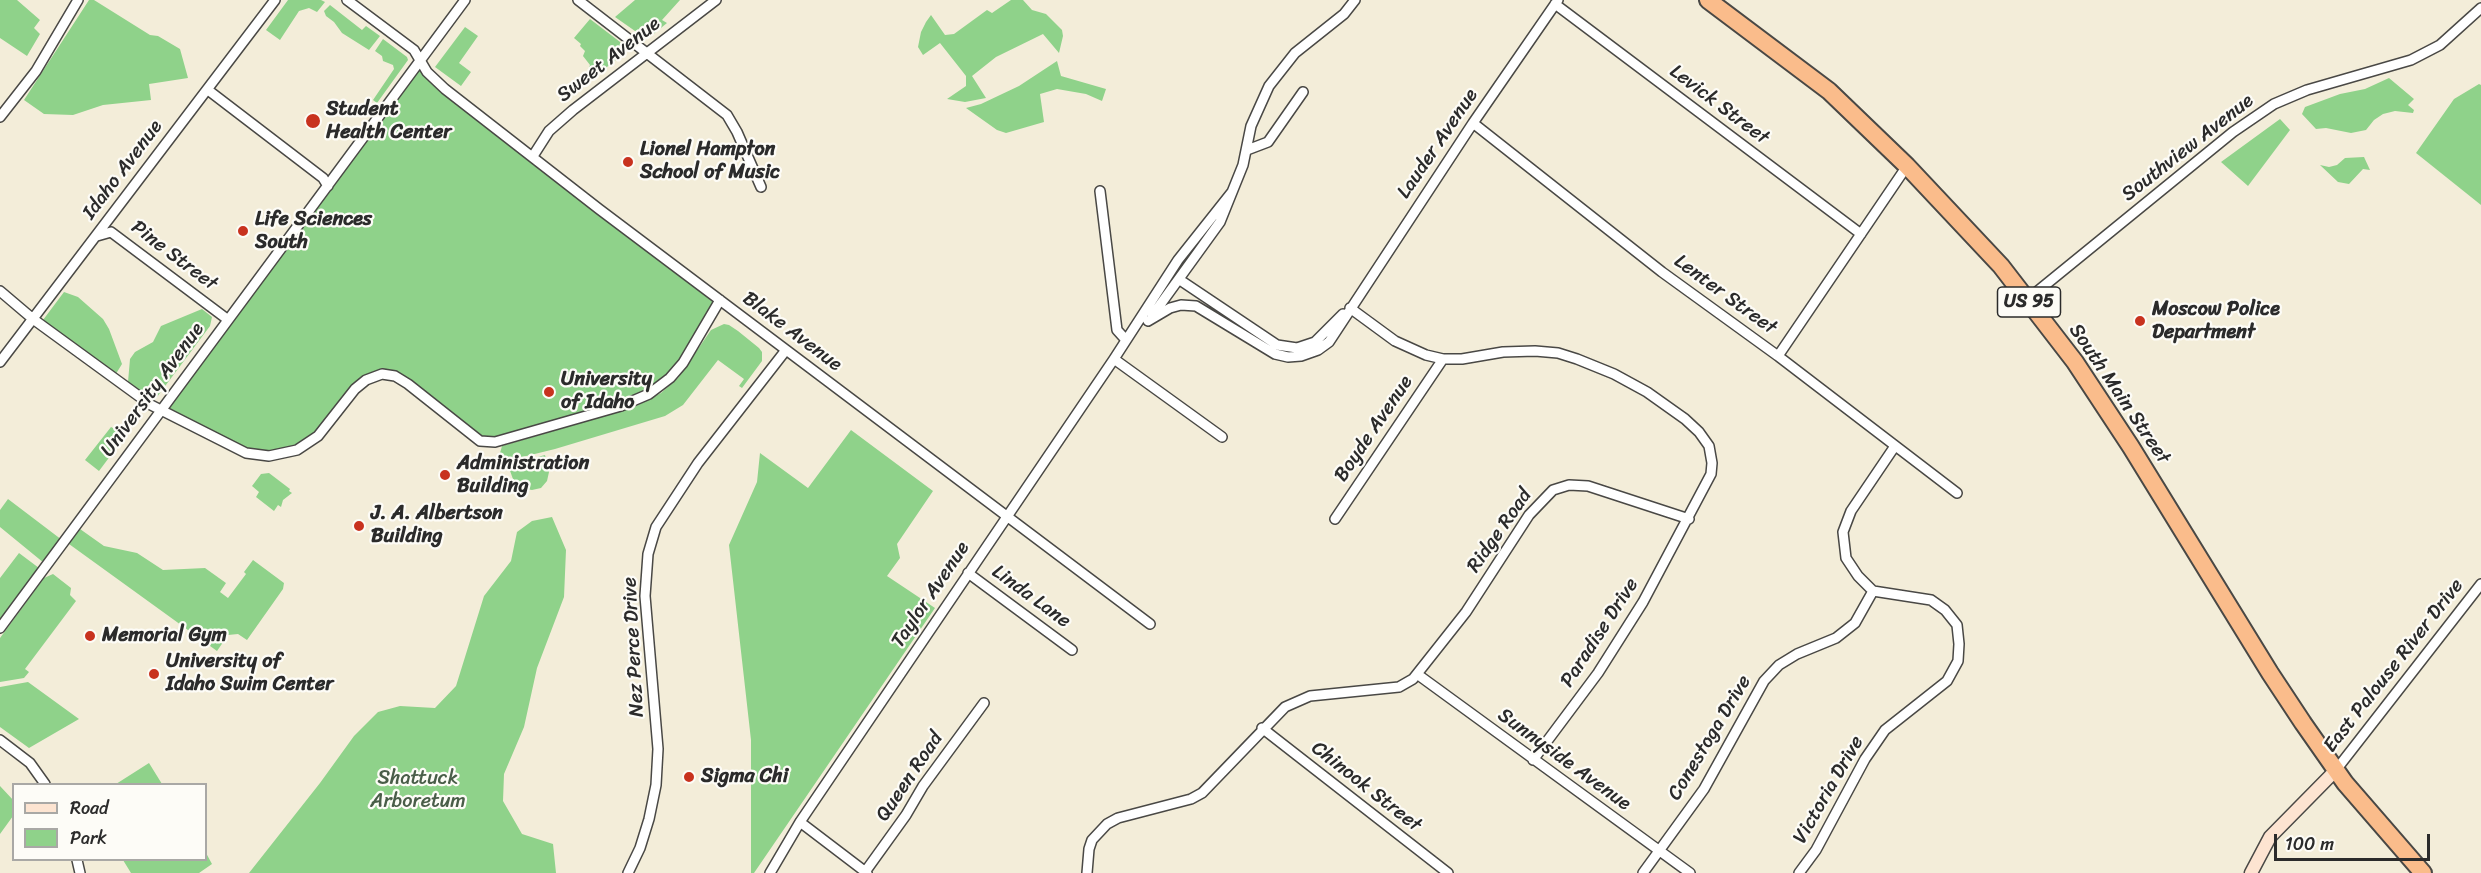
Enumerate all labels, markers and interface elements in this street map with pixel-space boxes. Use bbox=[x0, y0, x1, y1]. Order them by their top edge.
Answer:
street label: Sweet Avenue bbox=[552, 12, 666, 108]
street label: Levick Street bbox=[1665, 60, 1773, 150]
street label: Lauder Avenue bbox=[1392, 84, 1484, 204]
street label: Southview Avenue bbox=[2117, 89, 2259, 207]
place label: Student Health Center bbox=[326, 98, 451, 145]
marker: Student Health Center bbox=[304, 112, 322, 130]
street label: Idaho Avenue bbox=[78, 116, 168, 224]
place label: Lionel Hampton School of Music bbox=[640, 138, 780, 185]
marker: Lionel Hampton School of Music bbox=[621, 155, 635, 169]
place label: Life Sciences South bbox=[255, 208, 372, 255]
street label: Pine Street bbox=[126, 216, 222, 296]
marker: Life Sciences South bbox=[236, 224, 250, 238]
street label: Lenter Street bbox=[1669, 250, 1781, 340]
street label: Blake Avenue bbox=[738, 287, 846, 377]
road number: US 95 bbox=[1998, 287, 2060, 317]
place label: Moscow Police Department bbox=[2152, 298, 2280, 345]
marker: Moscow Police Department bbox=[2133, 314, 2147, 328]
street label: University Avenue bbox=[96, 318, 210, 462]
street label: South Main Street bbox=[2063, 319, 2175, 469]
place label: University of Idaho bbox=[561, 368, 652, 415]
street label: Boyde Avenue bbox=[1330, 371, 1418, 487]
marker: University of Idaho bbox=[542, 385, 556, 399]
place label: Administration Building bbox=[457, 452, 589, 499]
marker: Administration Building bbox=[438, 468, 452, 482]
street label: Ridge Road bbox=[1462, 485, 1538, 577]
place label: J. A. Albertson Building bbox=[371, 502, 503, 549]
marker: J. A. Albertson Building bbox=[352, 519, 366, 533]
street label: Taylor Avenue bbox=[887, 537, 975, 653]
street label: Linda Lane bbox=[987, 560, 1075, 634]
street label: Paradise Drive bbox=[1556, 574, 1644, 692]
street label: East Palouse River Drive bbox=[2319, 574, 2469, 758]
street label: Nez Perce Drive bbox=[618, 576, 650, 718]
place label: Memorial Gym bbox=[102, 624, 227, 648]
marker: Memorial Gym bbox=[83, 629, 97, 643]
place label: University of Idaho Swim Center bbox=[166, 650, 334, 697]
marker: University of Idaho Swim Center bbox=[147, 667, 161, 681]
street label: Conestoga Drive bbox=[1663, 671, 1757, 805]
street label: Sunnyside Avenue bbox=[1493, 704, 1635, 816]
street label: Queen Road bbox=[871, 728, 949, 826]
street label: Victoria Drive bbox=[1788, 732, 1870, 848]
street label: Chinook Street bbox=[1306, 737, 1426, 837]
place label: Sigma Chi bbox=[701, 765, 788, 789]
park label: Shattuck Arboretum bbox=[370, 767, 466, 814]
marker: Sigma Chi bbox=[682, 770, 696, 784]
legend bbox=[12, 783, 207, 861]
text: Road bbox=[70, 792, 109, 824]
text: Park bbox=[70, 822, 107, 854]
scale bar bbox=[2277, 822, 2433, 860]
text: 100 m bbox=[2285, 828, 2334, 860]

